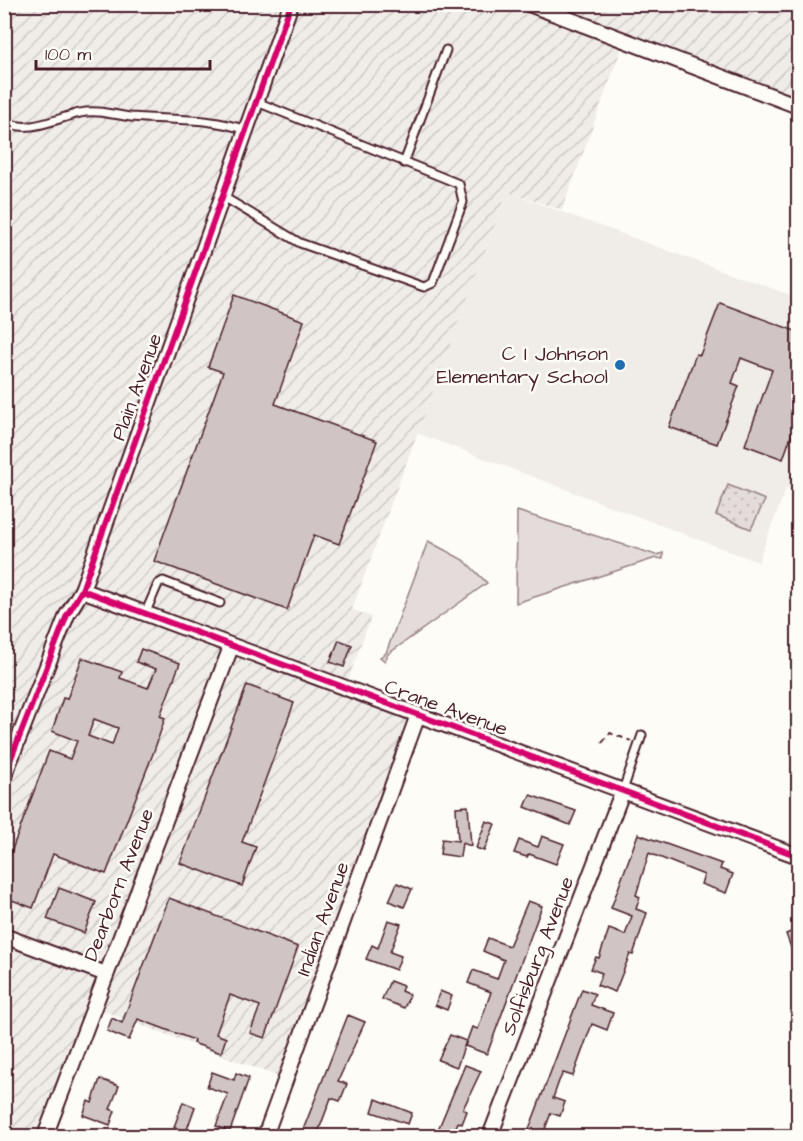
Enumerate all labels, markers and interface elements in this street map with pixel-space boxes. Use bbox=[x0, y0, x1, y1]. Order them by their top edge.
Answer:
scale bar bbox=[36, 33, 210, 71]
text: 100 m bbox=[45, 42, 91, 67]
street label: Plain Avenue bbox=[105, 329, 169, 444]
place label: C I Johnson Elementary School bbox=[436, 340, 608, 392]
marker: C I Johnson Elementary School bbox=[613, 358, 627, 372]
street label: Crane Avenue bbox=[381, 673, 512, 743]
street label: Dearborn Avenue bbox=[77, 804, 161, 965]
street label: Indian Avenue bbox=[289, 858, 357, 980]
street label: Solfisburg Avenue bbox=[495, 872, 582, 1040]

